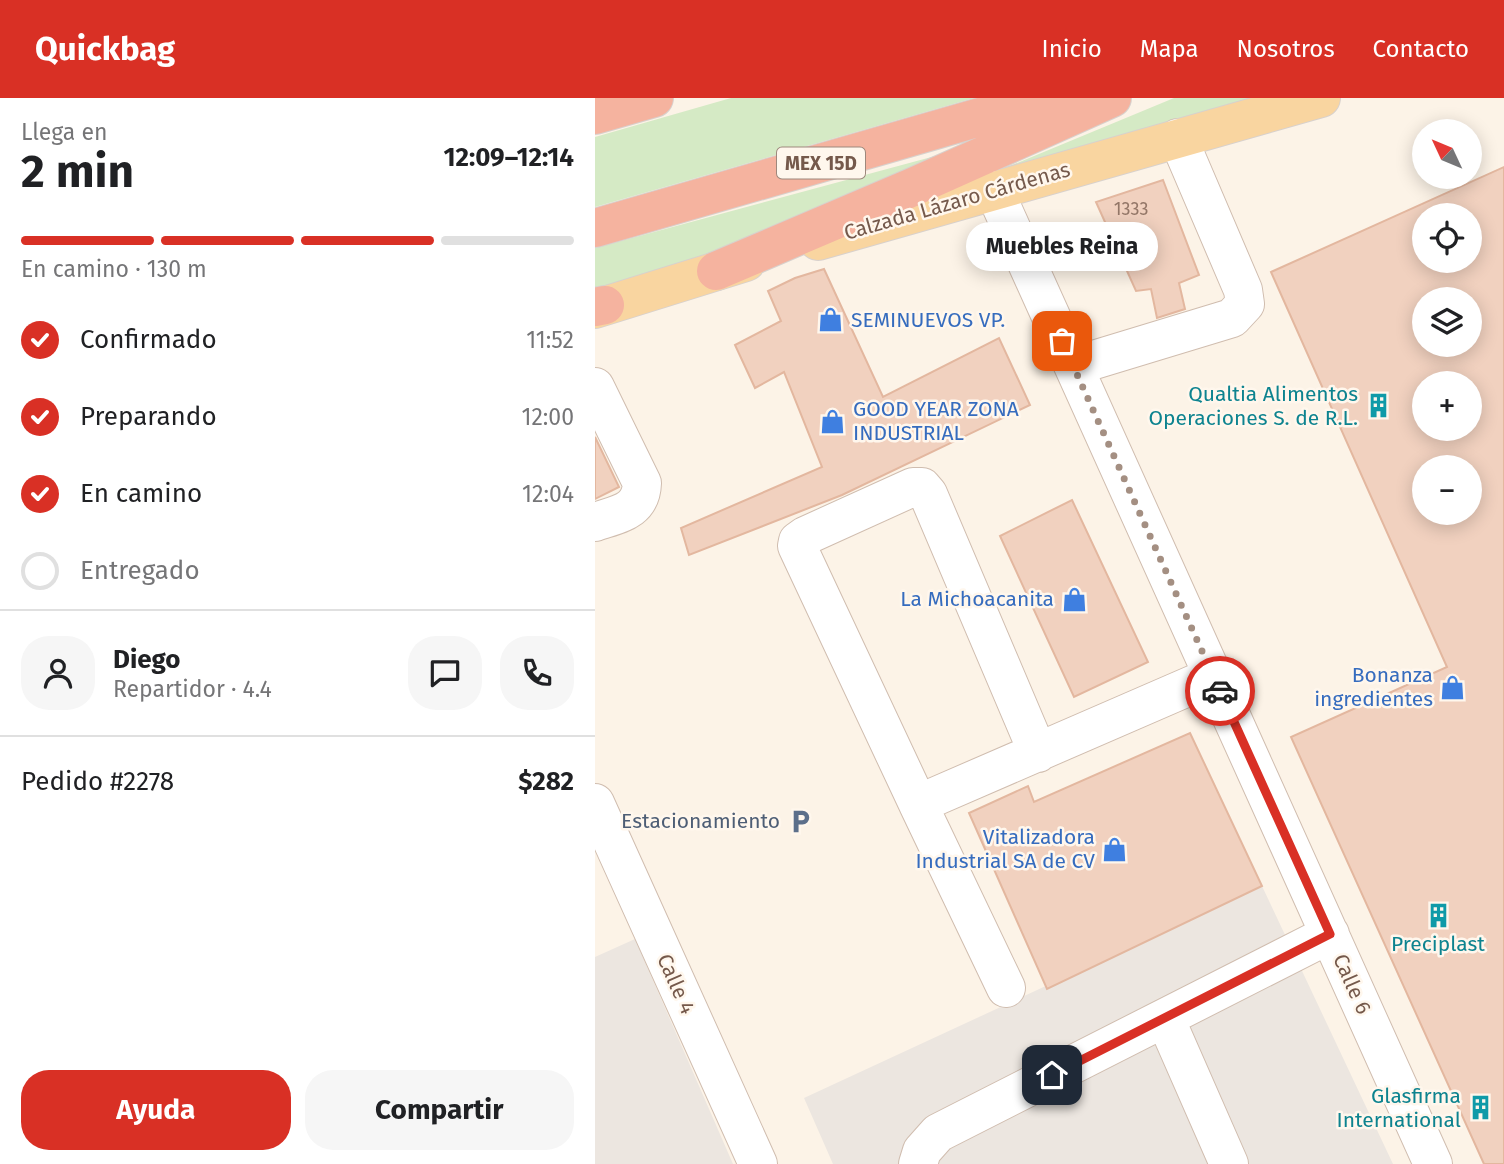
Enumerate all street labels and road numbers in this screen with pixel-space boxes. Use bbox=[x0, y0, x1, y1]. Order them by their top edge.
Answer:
road number: MEX 15D bbox=[777, 148, 865, 178]
street label: Calzada Lázaro Cárdenas bbox=[841, 156, 1073, 246]
street label: Calle 4 bbox=[651, 950, 701, 1018]
street label: Calle 6 bbox=[1327, 950, 1377, 1018]

